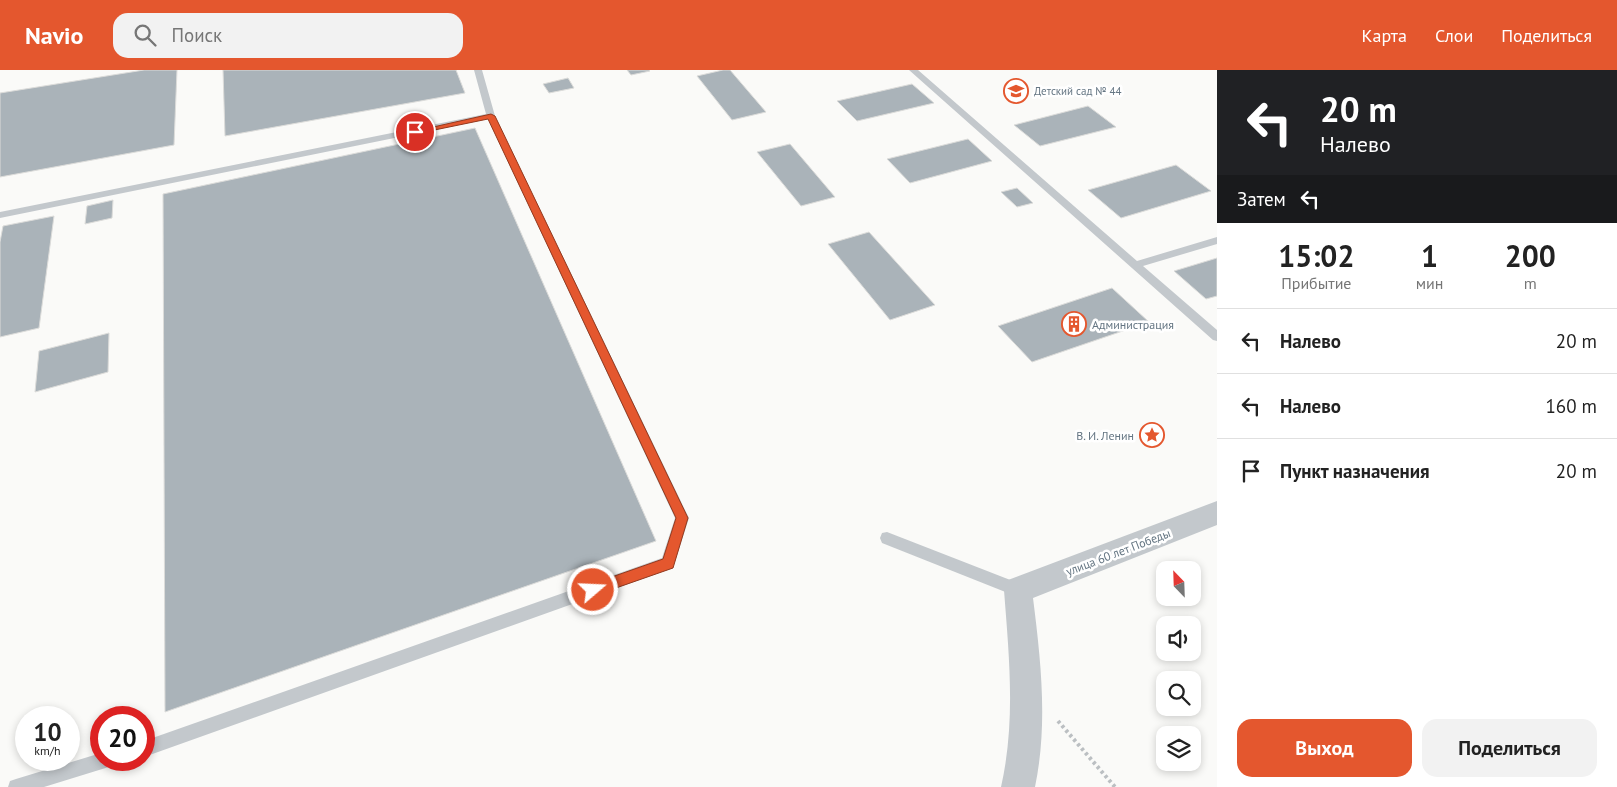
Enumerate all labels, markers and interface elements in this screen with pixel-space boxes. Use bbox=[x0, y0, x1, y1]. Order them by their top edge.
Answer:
search box bbox=[113, 13, 463, 58]
text: Navio bbox=[25, 20, 83, 51]
icon: search bbox=[131, 21, 159, 49]
text: Поиск bbox=[171, 23, 222, 47]
text: Карта bbox=[1362, 24, 1407, 47]
text: Слои bbox=[1435, 24, 1473, 47]
text: Поделиться bbox=[1501, 24, 1592, 47]
school or university icon: Детский сад № 44 bbox=[1003, 78, 1029, 104]
place label: Детский сад № 44 bbox=[1034, 84, 1122, 98]
text: 20 m bbox=[1320, 86, 1397, 132]
icon: left bbox=[1237, 90, 1302, 155]
pin bbox=[394, 111, 436, 153]
icon: arrive bbox=[401, 118, 429, 146]
text: Налево bbox=[1320, 130, 1391, 158]
icon: left bbox=[1296, 185, 1324, 213]
text: Затем bbox=[1237, 187, 1286, 211]
text: 15:02 bbox=[1278, 236, 1354, 275]
text: 1 bbox=[1421, 236, 1438, 275]
text: 200 bbox=[1505, 236, 1556, 275]
text: Прибытие bbox=[1281, 273, 1352, 293]
text: мин bbox=[1416, 273, 1443, 293]
text: m bbox=[1524, 273, 1537, 293]
building icon: Администрация bbox=[1061, 311, 1087, 337]
place label: Администрация bbox=[1092, 317, 1174, 332]
icon: left bbox=[1237, 327, 1265, 355]
text: Налево bbox=[1280, 329, 1341, 353]
text: 20 m bbox=[1556, 329, 1597, 353]
icon: left bbox=[1237, 392, 1265, 420]
text: Налево bbox=[1280, 394, 1341, 418]
text: 160 m bbox=[1545, 394, 1597, 418]
place icon: В. И. Ленин bbox=[1139, 422, 1165, 448]
place label: В. И. Ленин bbox=[1076, 428, 1134, 443]
icon: arrive bbox=[1237, 457, 1265, 485]
text: Пункт назначения bbox=[1280, 459, 1430, 483]
text: 20 m bbox=[1556, 459, 1597, 483]
street label: улица 60 лет Победы bbox=[1064, 525, 1172, 579]
north arrow bbox=[1156, 561, 1201, 606]
map controls bbox=[1156, 561, 1201, 771]
position arrow bbox=[566, 563, 618, 615]
button: sound bbox=[1156, 616, 1201, 661]
button: search bbox=[1156, 671, 1201, 716]
speed limit sign: 20 bbox=[90, 706, 155, 771]
text: 10 bbox=[33, 716, 62, 748]
button: Выход bbox=[1237, 719, 1412, 777]
button: Поделиться bbox=[1422, 719, 1597, 777]
button: layers bbox=[1156, 726, 1201, 771]
text: km/h bbox=[34, 743, 61, 758]

